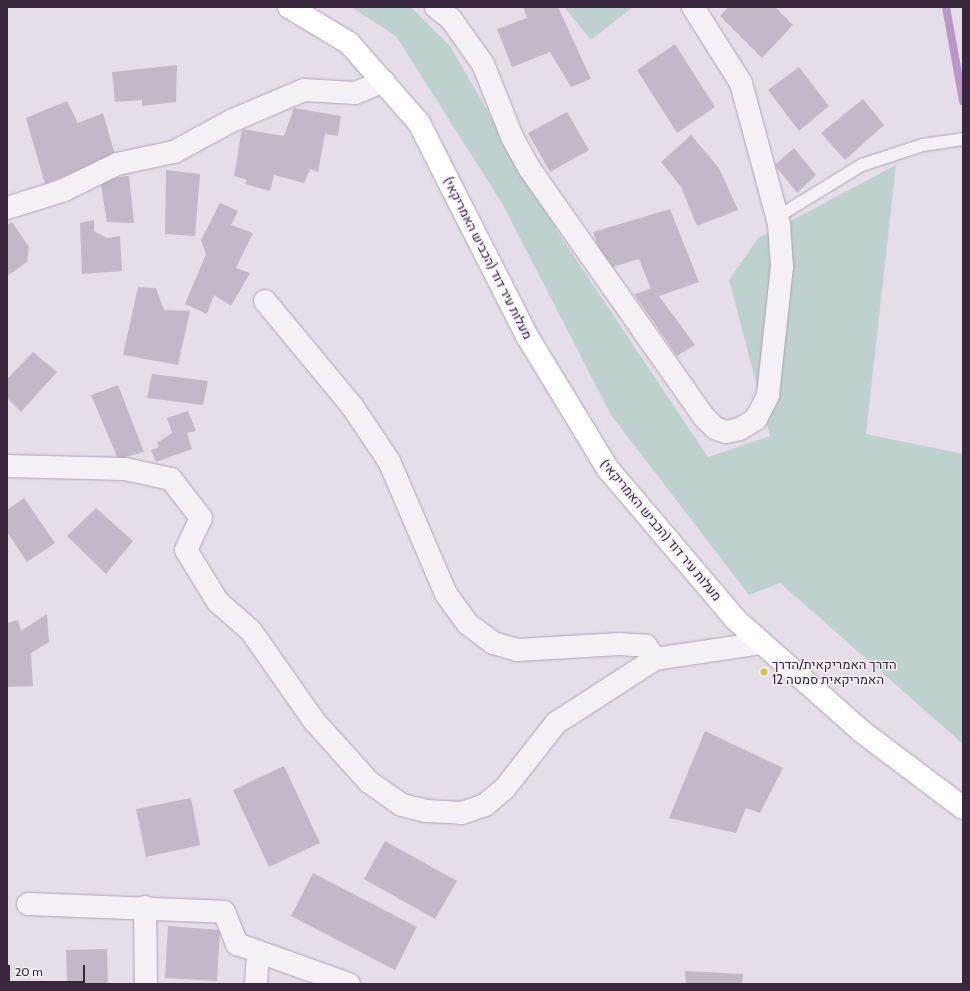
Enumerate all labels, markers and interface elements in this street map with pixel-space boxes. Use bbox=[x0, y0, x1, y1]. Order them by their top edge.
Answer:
street label: מעלות עיר דוד (הכביש האמריקאי) bbox=[440, 174, 536, 342]
street label: מעלות עיר דוד (הכביש האמריקאי) bbox=[597, 456, 725, 604]
place label: הדרך האמריקאית/הדרך האמריקאית סמטה 12 bbox=[772, 657, 897, 688]
marker: הדרך האמריקאית/הדרך האמריקאית סמטה 12 bbox=[759, 667, 769, 677]
scale bar bbox=[10, 957, 87, 983]
text: 20 m bbox=[15, 964, 43, 979]

